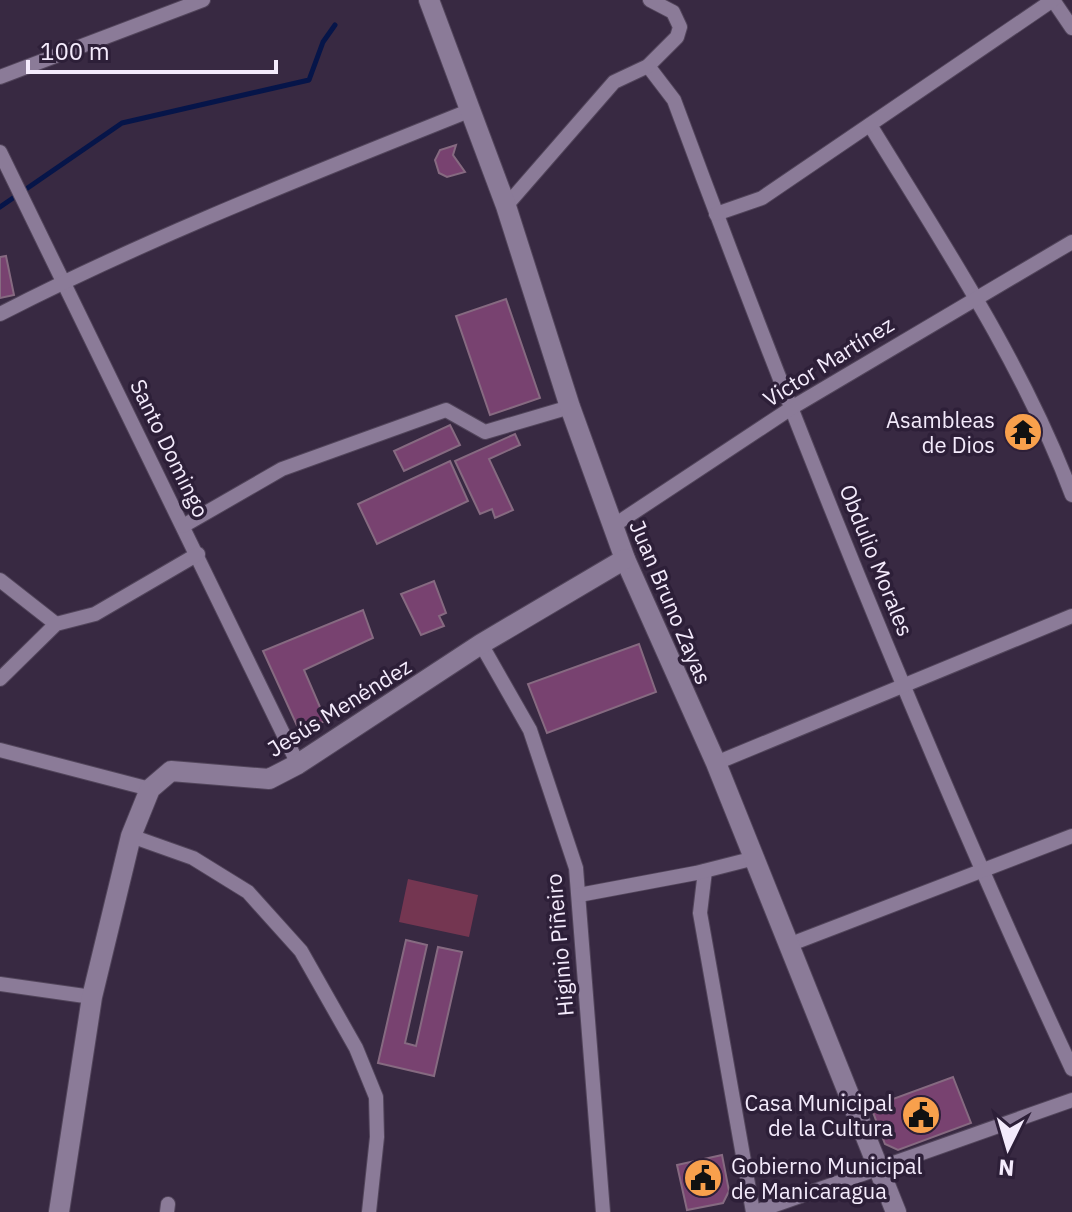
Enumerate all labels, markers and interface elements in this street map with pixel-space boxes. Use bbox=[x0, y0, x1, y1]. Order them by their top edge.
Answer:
scale bar bbox=[28, 24, 276, 74]
text: 100 m bbox=[40, 35, 110, 67]
street label: Victor Martínez bbox=[757, 309, 899, 413]
street label: Santo Domingo bbox=[124, 374, 216, 522]
place label: Asambleas de Dios bbox=[886, 405, 995, 459]
temple icon: Asambleas de Dios bbox=[1002, 411, 1044, 453]
street label: Obdulio Morales bbox=[833, 480, 921, 640]
street label: Juan Bruno Zayas bbox=[623, 515, 719, 689]
street label: Jesús Menéndez bbox=[262, 651, 416, 763]
street label: Higinio Piñeiro bbox=[538, 873, 580, 1017]
place label: Casa Municipal de la Cultura bbox=[745, 1088, 893, 1142]
public building icon: Casa Municipal de la Cultura bbox=[900, 1094, 942, 1136]
north arrow bbox=[968, 1108, 1048, 1188]
place label: Gobierno Municipal de Manicaragua bbox=[731, 1151, 922, 1205]
text: N bbox=[997, 1153, 1015, 1184]
public building icon: Gobierno Municipal de Manicaragua bbox=[682, 1157, 724, 1199]

